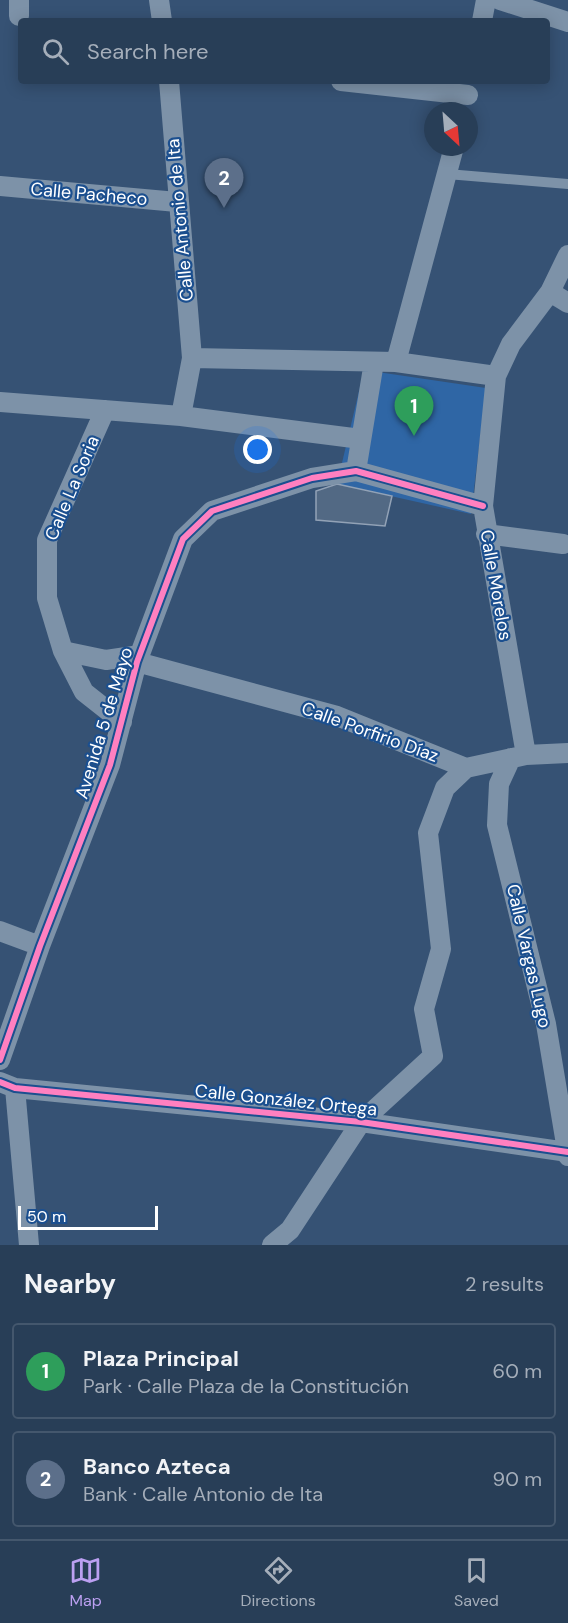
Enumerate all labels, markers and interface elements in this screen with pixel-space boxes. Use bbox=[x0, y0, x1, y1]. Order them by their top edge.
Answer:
search box bbox=[18, 18, 550, 84]
icon: search bbox=[39, 35, 72, 68]
text: Search here bbox=[87, 37, 208, 66]
north arrow bbox=[424, 102, 478, 156]
street label: Calle Antonio de Ita bbox=[161, 138, 199, 302]
pin: 2 bbox=[204, 158, 244, 208]
street label: Calle Pacheco bbox=[29, 177, 149, 211]
pin: 1 bbox=[394, 386, 434, 436]
street label: Calle La Soria bbox=[39, 432, 105, 544]
your location bbox=[243, 435, 272, 464]
street label: Calle Morelos bbox=[474, 528, 518, 642]
street label: Avenida 5 de Mayo bbox=[70, 644, 138, 802]
street label: Calle Porfirio Díaz bbox=[298, 696, 442, 768]
street label: Calle Vargas Lugo bbox=[501, 882, 557, 1030]
street label: Calle González Ortega bbox=[194, 1078, 378, 1122]
scale bar bbox=[18, 1203, 158, 1230]
text: 50 m bbox=[27, 1206, 66, 1227]
text: Nearby bbox=[24, 1267, 116, 1301]
text: 2 results bbox=[465, 1271, 544, 1297]
text: Plaza Principal bbox=[83, 1344, 239, 1373]
text: 1 bbox=[42, 1358, 49, 1384]
text: 60 m bbox=[493, 1358, 542, 1384]
text: Park · Calle Plaza de la Constitución bbox=[83, 1373, 409, 1399]
text: Banco Azteca bbox=[83, 1452, 231, 1481]
text: 2 bbox=[40, 1466, 51, 1492]
text: 90 m bbox=[493, 1466, 542, 1492]
text: Bank · Calle Antonio de Ita bbox=[83, 1481, 323, 1507]
tab: Map bbox=[69, 1554, 102, 1611]
tab: Directions bbox=[240, 1554, 316, 1611]
tab: Saved bbox=[454, 1554, 499, 1611]

